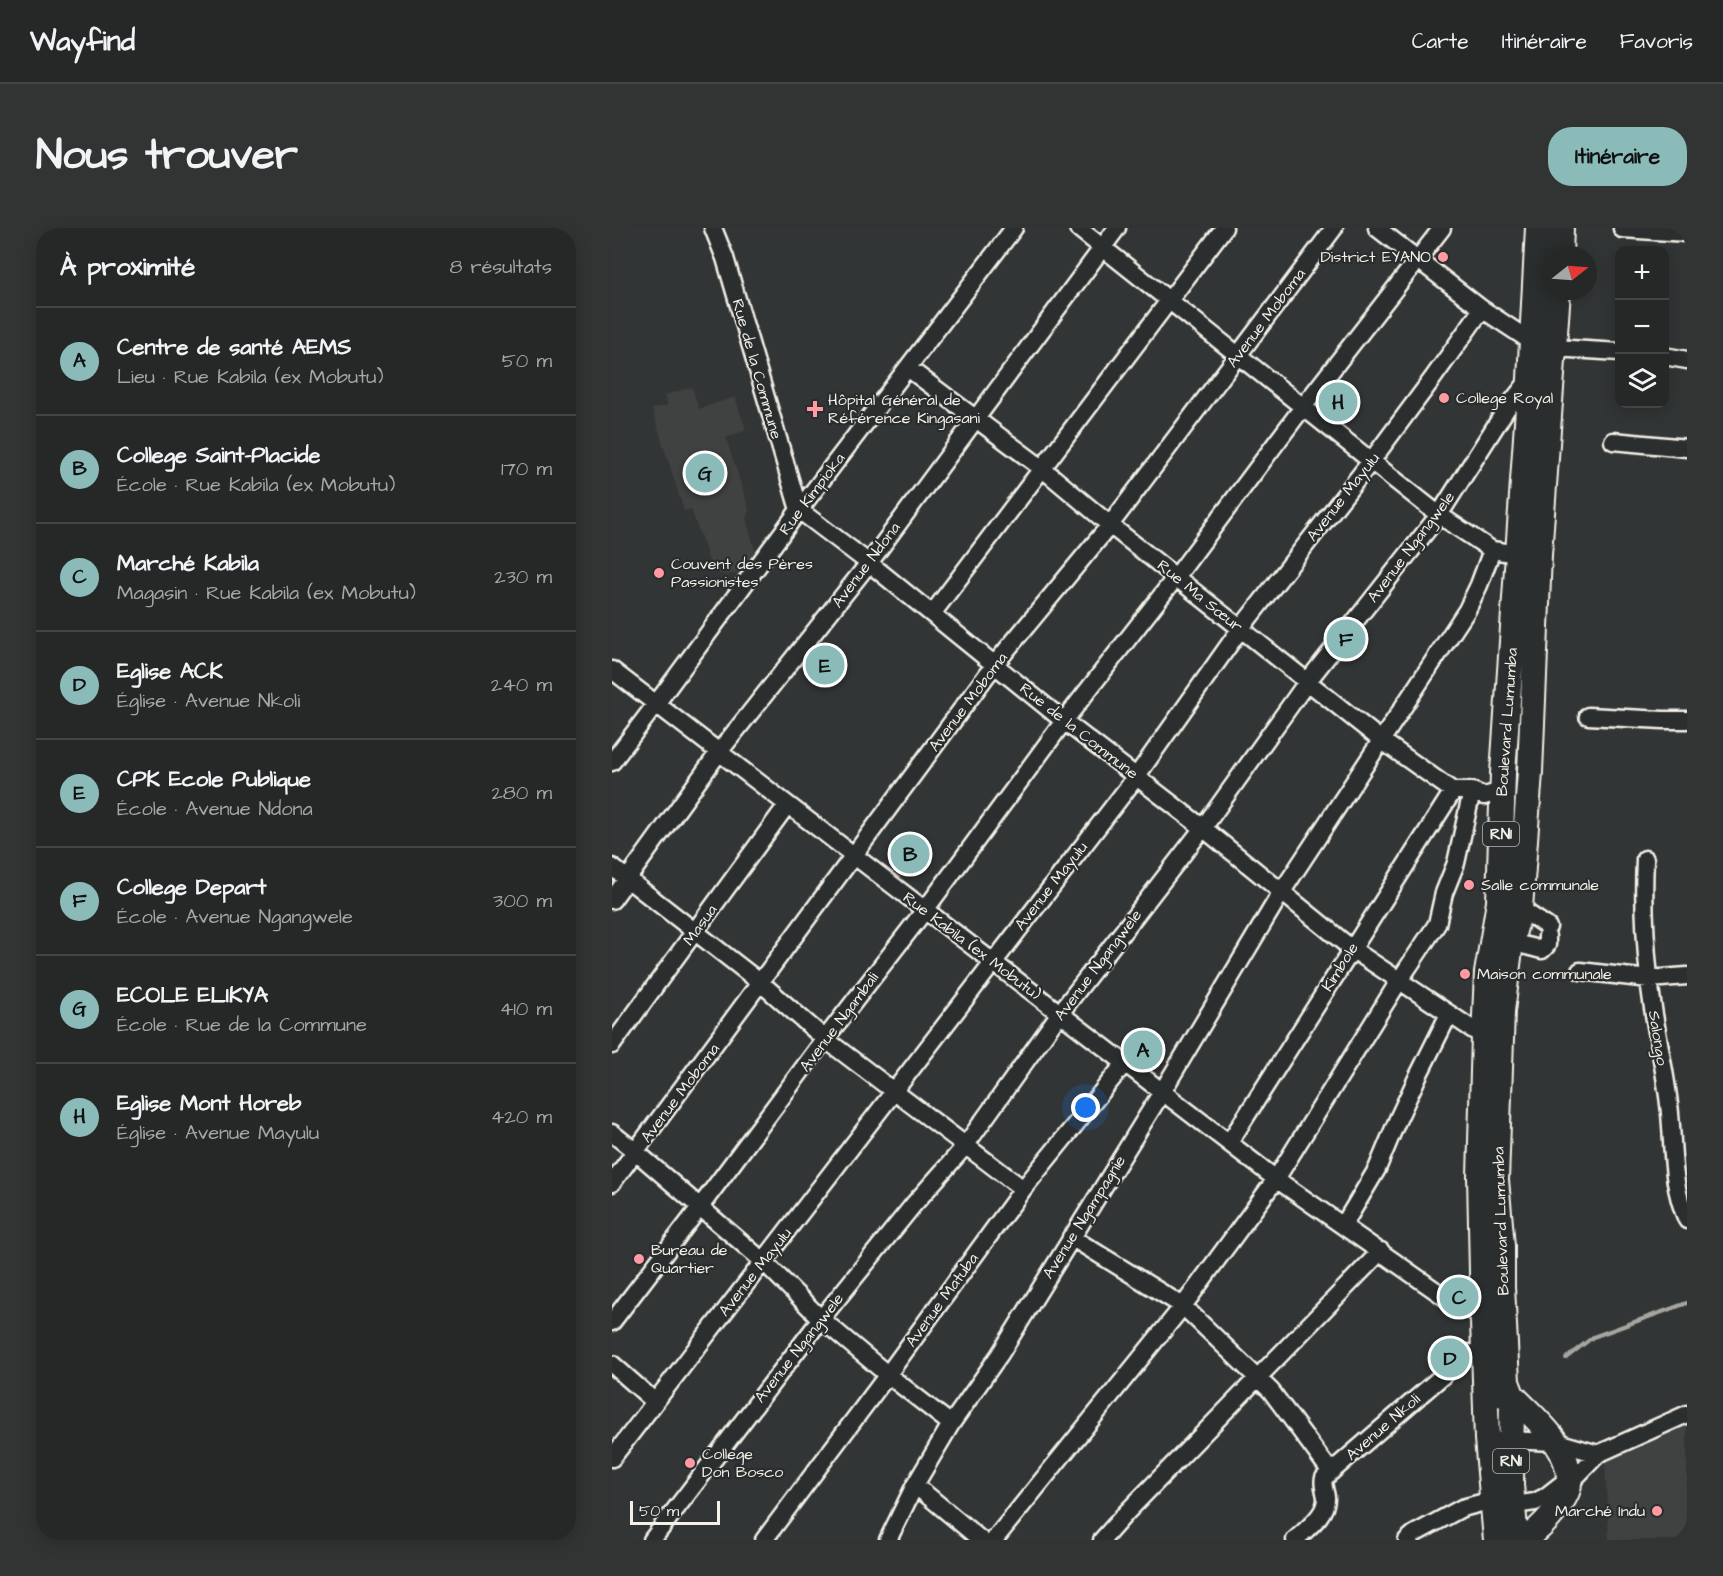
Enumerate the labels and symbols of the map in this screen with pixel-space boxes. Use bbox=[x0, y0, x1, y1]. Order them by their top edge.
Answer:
place label: District EYANO bbox=[1320, 246, 1431, 268]
north arrow bbox=[1543, 246, 1597, 300]
marker: District EYANO bbox=[1436, 250, 1450, 264]
street label: Avenue Moboma bbox=[1221, 264, 1311, 372]
street label: Rue de la Commune bbox=[726, 296, 788, 442]
pin: H bbox=[1318, 380, 1358, 424]
place label: College Royal bbox=[1456, 387, 1553, 410]
place label: Hôpital Général de Référence Kingasani bbox=[828, 389, 981, 430]
marker: College Royal bbox=[1437, 391, 1451, 405]
marker: Hôpital Général de Référence Kingasani bbox=[806, 400, 824, 418]
street label: Rue Kimpioka bbox=[774, 448, 850, 540]
street label: Avenue Mayulu bbox=[1301, 448, 1385, 547]
pin: G bbox=[686, 450, 724, 496]
street label: Avenue Ngangwele bbox=[1362, 487, 1461, 608]
street label: Avenue Ndona bbox=[827, 518, 905, 612]
place label: Couvent des Pères Passionistes bbox=[671, 553, 813, 593]
street label: Rue Ma Sœur bbox=[1153, 555, 1248, 637]
marker: Couvent des Pères Passionistes bbox=[652, 566, 666, 580]
pin: F bbox=[1326, 616, 1366, 662]
pin: E bbox=[806, 642, 844, 688]
street label: Boulevard Lumumba bbox=[1491, 647, 1523, 797]
street label: Avenue Moboma bbox=[923, 648, 1013, 756]
street label: Rue de la Commune bbox=[1015, 678, 1143, 784]
road number: RN1 bbox=[1483, 822, 1519, 846]
pin: B bbox=[890, 832, 930, 876]
street label: Avenue Mayulu bbox=[1009, 837, 1093, 936]
place label: Salle communale bbox=[1481, 874, 1599, 896]
marker: Salle communale bbox=[1462, 878, 1476, 892]
street label: Rue Kabila (ex Mobutu) bbox=[898, 887, 1046, 1006]
street label: Masua bbox=[678, 900, 722, 950]
street label: Avenue Ngangwele bbox=[1049, 905, 1148, 1026]
street label: Kimbole bbox=[1316, 938, 1364, 996]
place label: Maison communale bbox=[1477, 963, 1612, 985]
street label: Avenue Ngambali bbox=[794, 967, 885, 1077]
marker: Maison communale bbox=[1458, 967, 1472, 981]
street label: Salongo bbox=[1642, 1009, 1673, 1067]
pin: A bbox=[1124, 1028, 1162, 1072]
street label: Avenue Moboma bbox=[635, 1039, 725, 1147]
your location bbox=[1071, 1093, 1100, 1122]
street label: Boulevard Lumumba bbox=[1487, 1146, 1515, 1296]
street label: Avenue Ngampagnie bbox=[1037, 1151, 1132, 1283]
street label: Avenue Mayulu bbox=[713, 1223, 797, 1322]
place label: Bureau de Quartier bbox=[651, 1239, 728, 1279]
street label: Avenue Matuba bbox=[900, 1248, 984, 1352]
marker: Bureau de Quartier bbox=[632, 1252, 646, 1266]
pin: C bbox=[1440, 1274, 1478, 1320]
street label: Avenue Ngangwele bbox=[749, 1288, 850, 1408]
pin: D bbox=[1430, 1336, 1470, 1380]
street label: Avenue Nkoli bbox=[1341, 1388, 1425, 1466]
place label: College Don Bosco bbox=[702, 1443, 783, 1483]
road number: RN1 bbox=[1493, 1449, 1529, 1473]
marker: College Don Bosco bbox=[683, 1456, 697, 1470]
scale bar bbox=[630, 1498, 720, 1526]
place label: Marché Indu bbox=[1555, 1500, 1645, 1522]
marker: Marché Indu bbox=[1650, 1504, 1664, 1518]

